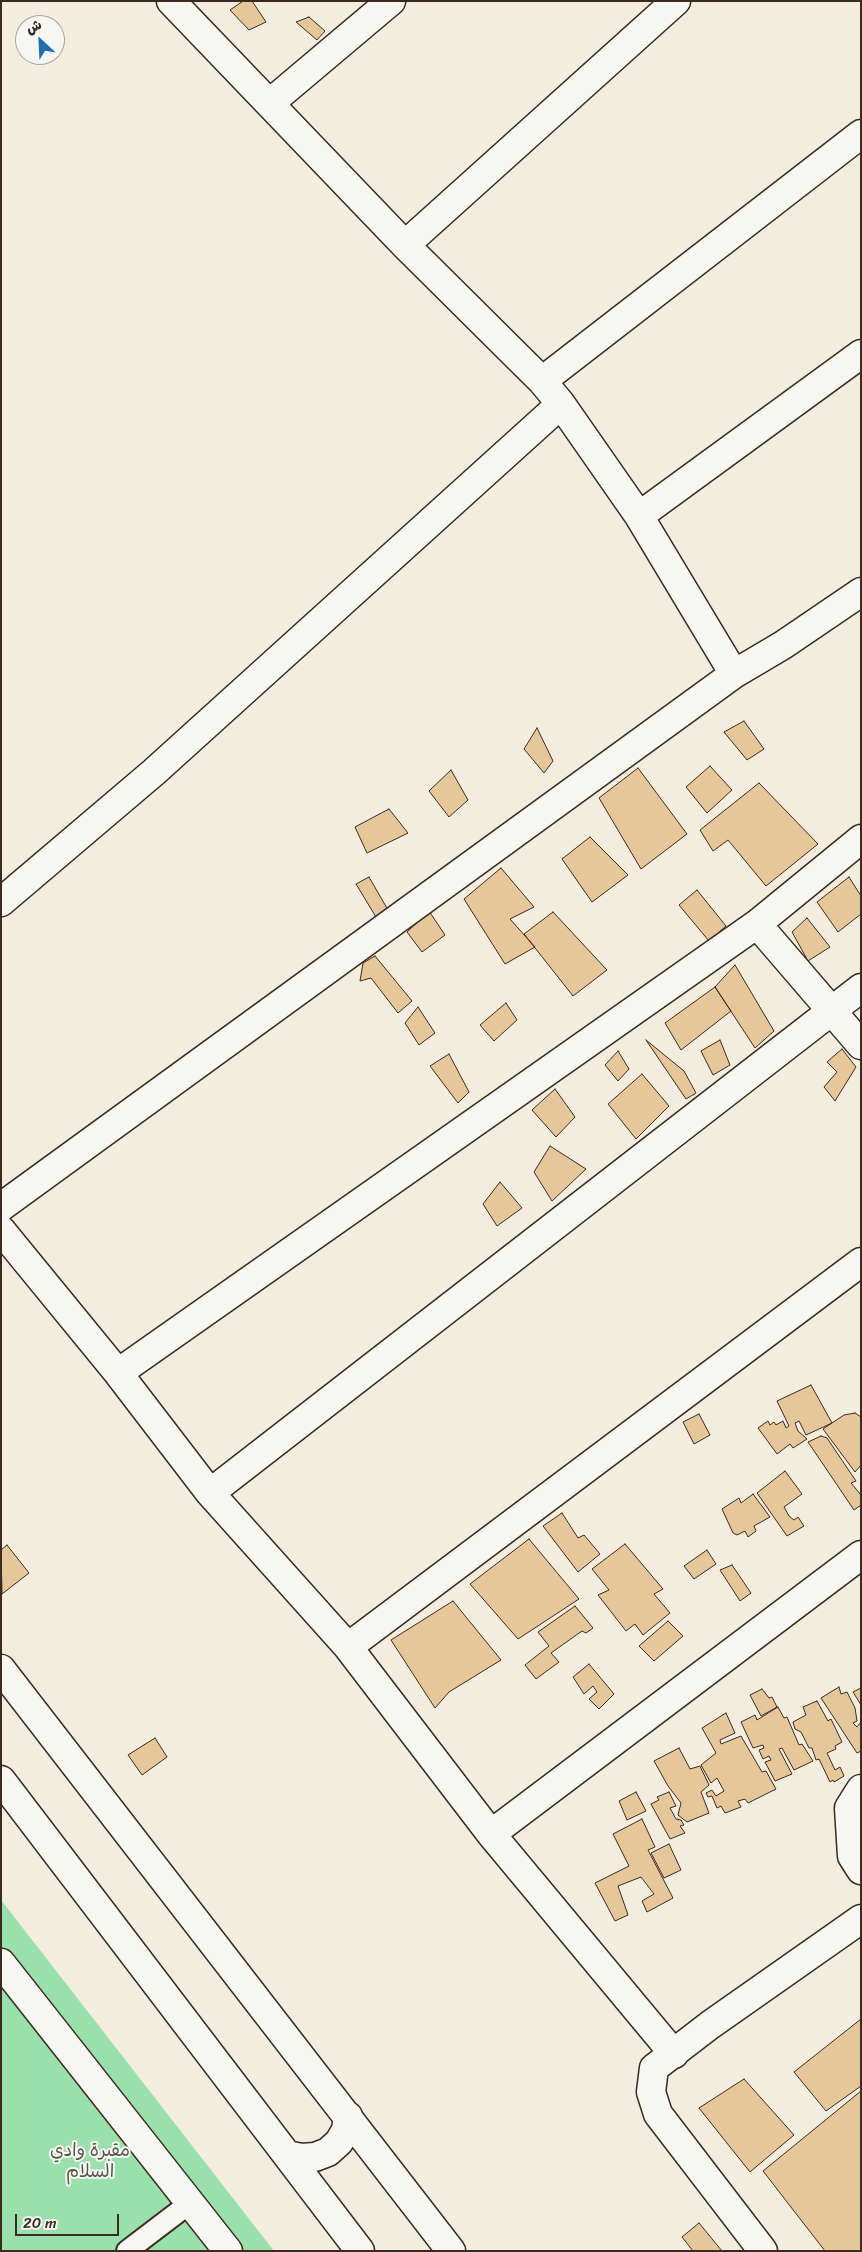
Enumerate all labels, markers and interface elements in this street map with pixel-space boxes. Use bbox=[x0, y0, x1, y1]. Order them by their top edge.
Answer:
text: ش bbox=[22, 12, 46, 41]
north arrow bbox=[15, 15, 65, 65]
park label: مقبرة وادي السلام bbox=[50, 2140, 130, 2182]
scale bar bbox=[18, 2204, 121, 2236]
text: 20 m bbox=[23, 2210, 57, 2236]

